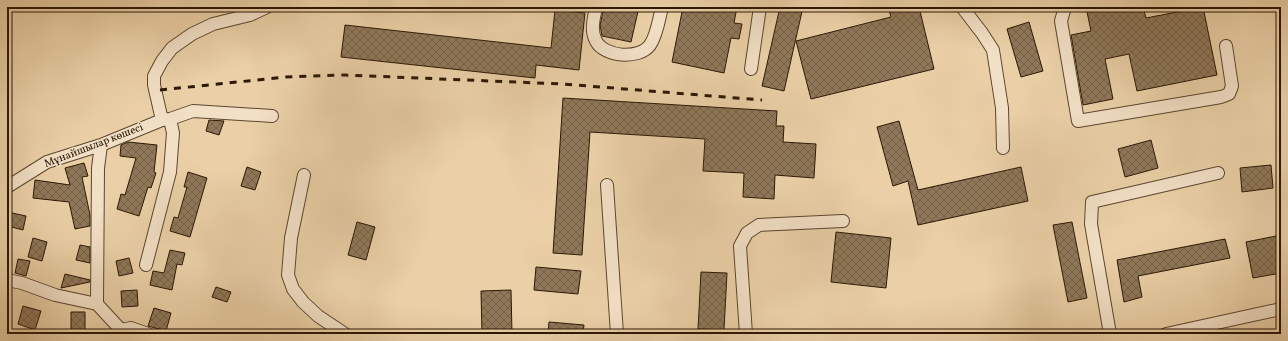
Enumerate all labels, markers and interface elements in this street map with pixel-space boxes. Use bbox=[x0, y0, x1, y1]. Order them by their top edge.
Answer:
street label: Мұнайшылар көшесі bbox=[42, 120, 146, 172]

